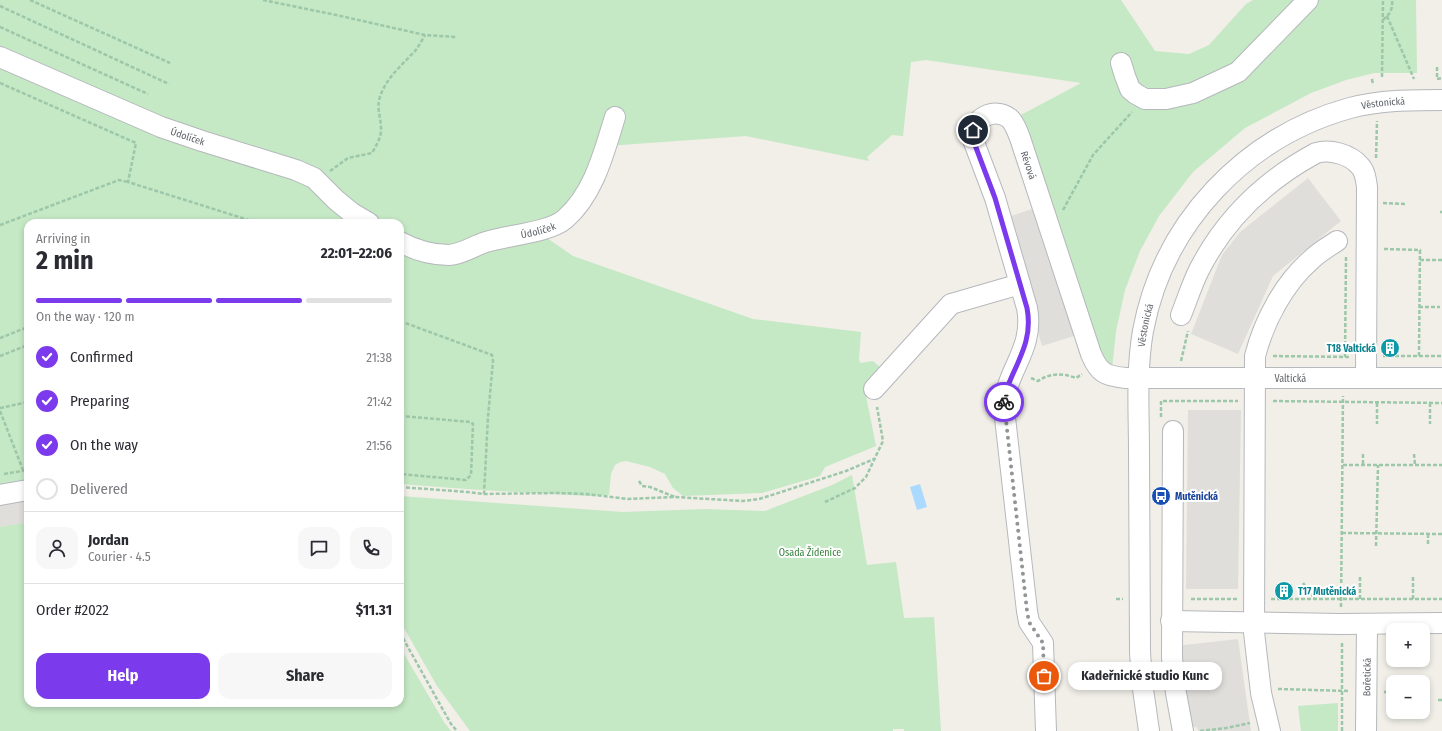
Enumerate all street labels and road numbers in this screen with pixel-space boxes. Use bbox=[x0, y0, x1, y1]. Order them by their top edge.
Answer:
street label: Věstonická bbox=[1360, 96, 1405, 112]
street label: Údolíček bbox=[169, 124, 206, 149]
street label: Révová bbox=[1018, 150, 1038, 181]
street label: Údolíček bbox=[519, 220, 558, 241]
street label: Věstonická bbox=[1136, 302, 1156, 347]
street label: Valtická bbox=[1274, 373, 1306, 385]
street label: Bořetická bbox=[1361, 658, 1374, 696]

